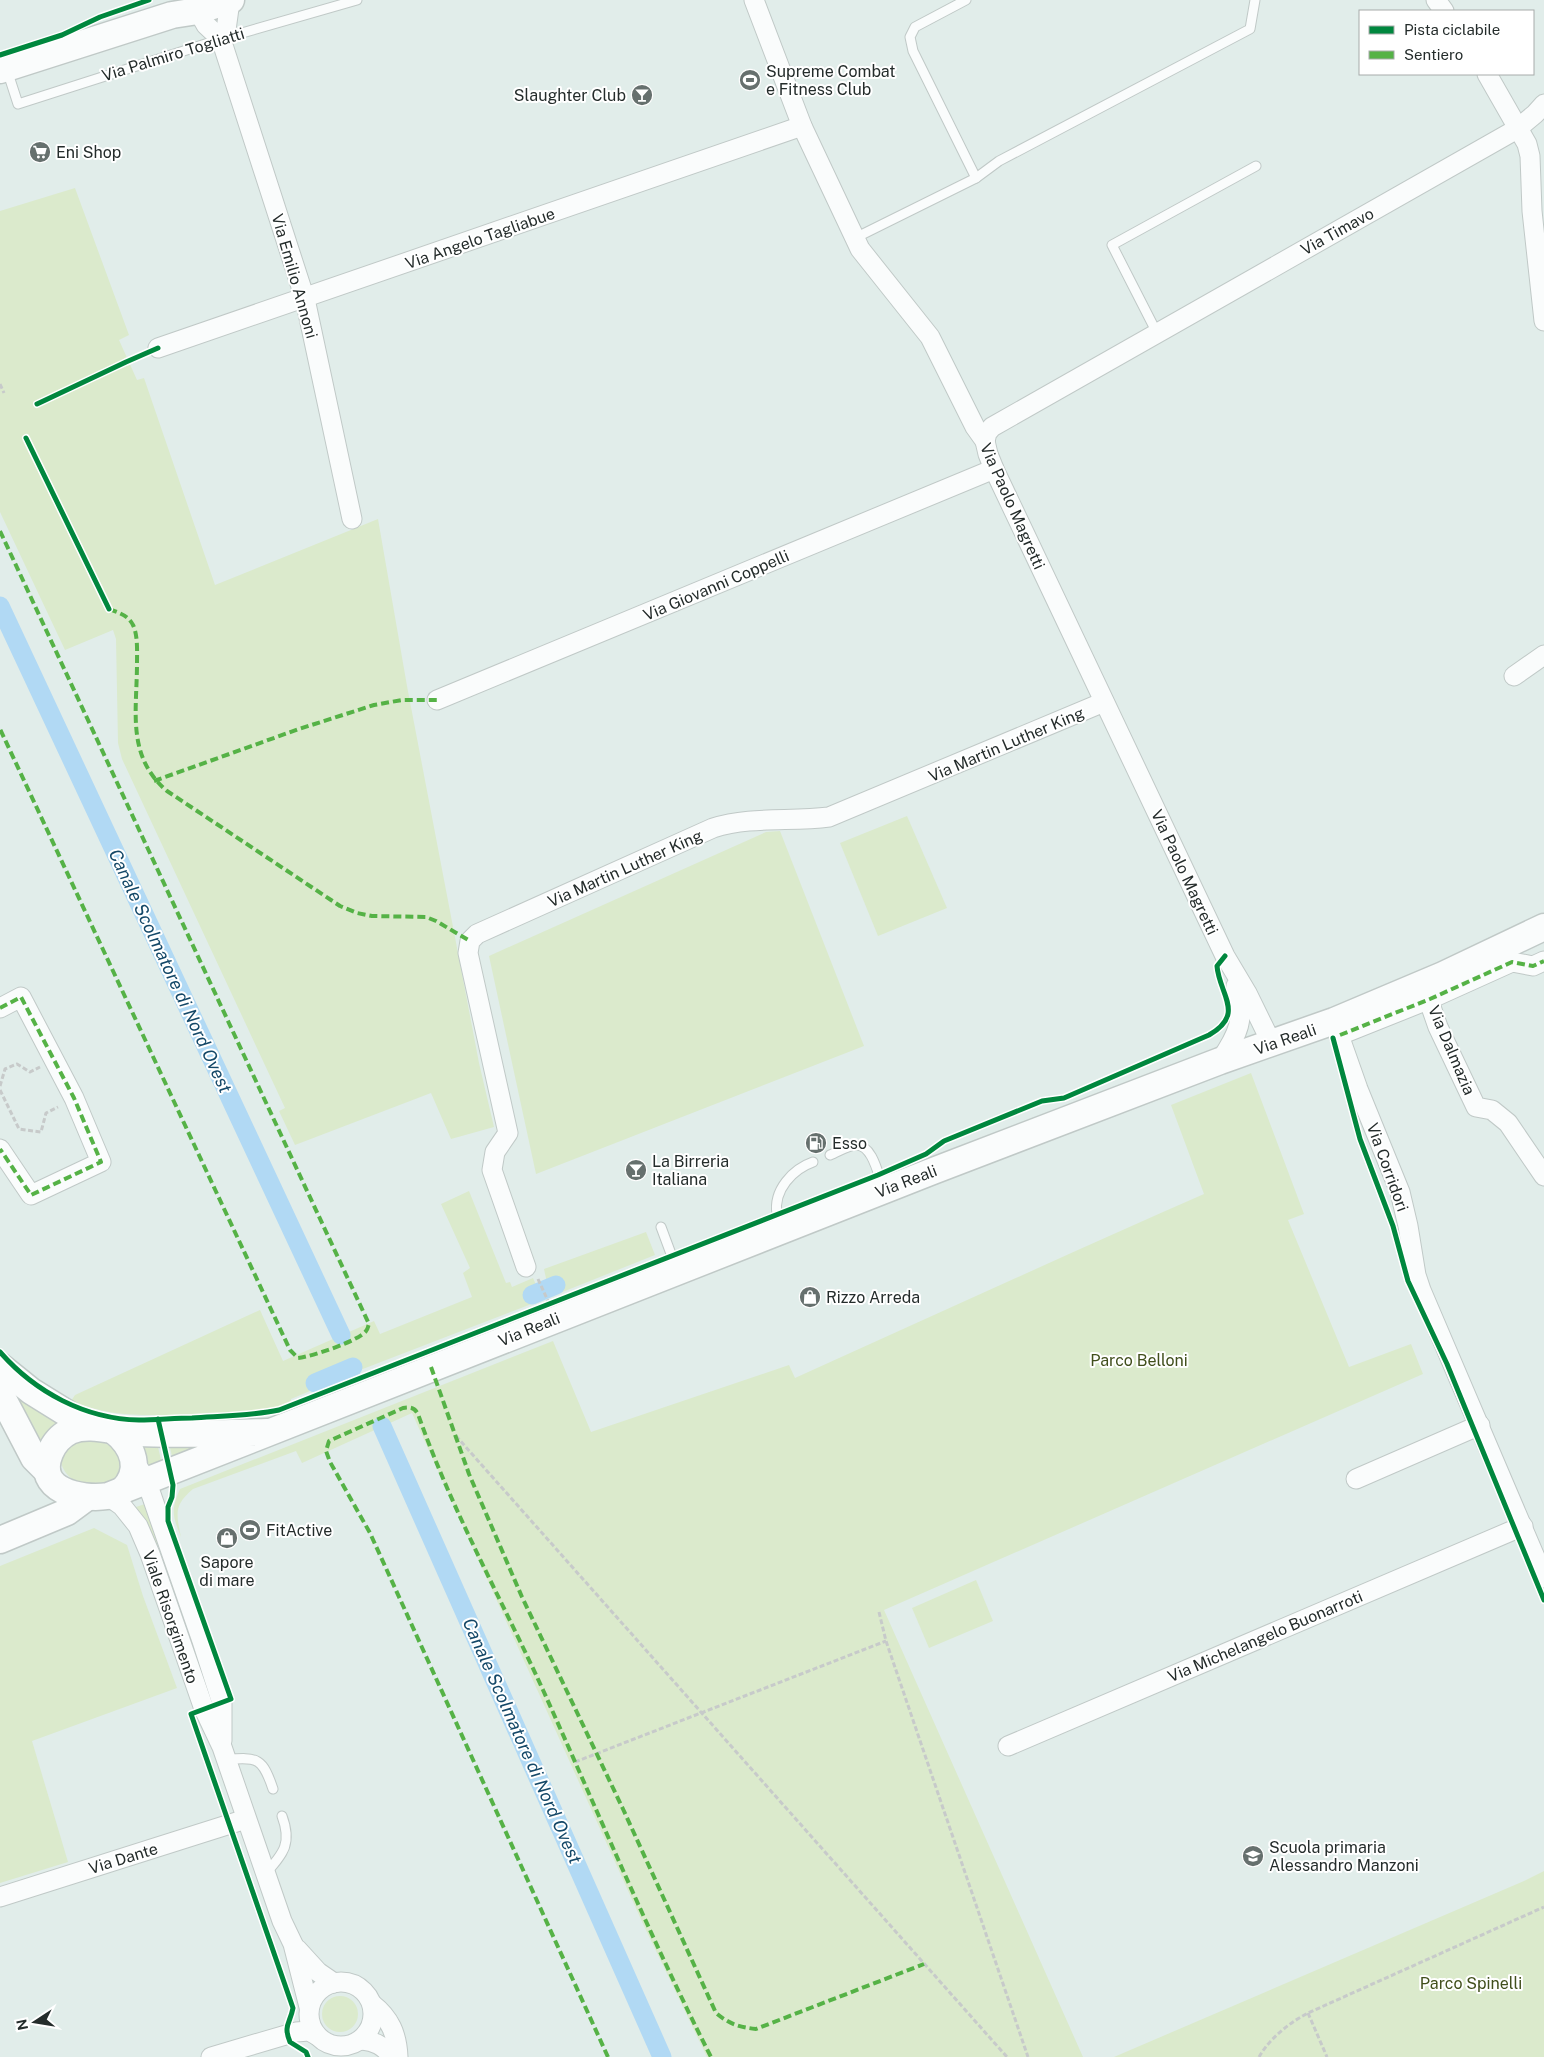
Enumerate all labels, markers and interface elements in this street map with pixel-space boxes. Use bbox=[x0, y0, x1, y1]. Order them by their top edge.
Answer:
legend bbox=[1359, 10, 1534, 75]
text: Pista ciclabile bbox=[1404, 21, 1500, 38]
street label: Via Palmiro Togliatti bbox=[100, 24, 247, 85]
text: Sentiero bbox=[1404, 46, 1463, 63]
place label: Supreme Combat e Fitness Club bbox=[766, 62, 896, 99]
sports icon: Supreme Combat e Fitness Club bbox=[738, 68, 762, 92]
bar icon: Slaughter Club bbox=[630, 83, 654, 107]
place label: Slaughter Club bbox=[514, 86, 626, 105]
supermarket icon: Eni Shop bbox=[28, 140, 52, 164]
place label: Eni Shop bbox=[56, 143, 121, 162]
street label: Via Angelo Tagliabue bbox=[403, 204, 557, 273]
street label: Via Timavo bbox=[1297, 204, 1377, 259]
street label: Via Emilio Annoni bbox=[268, 212, 321, 341]
street label: Via Paolo Magretti bbox=[976, 440, 1049, 572]
street label: Via Giovanni Coppelli bbox=[640, 546, 792, 625]
street label: Via Martin Luther King bbox=[926, 703, 1087, 786]
street label: Via Paolo Magretti bbox=[1147, 807, 1222, 938]
street label: Via Martin Luther King bbox=[545, 826, 705, 911]
water label: Canale Scolmatore di Nord Ovest bbox=[105, 846, 236, 1096]
street label: Via Dalmazia bbox=[1424, 1003, 1479, 1098]
street label: Via Reali bbox=[1252, 1020, 1319, 1059]
street label: Via Corridori bbox=[1363, 1120, 1412, 1214]
fuel station icon: Esso bbox=[804, 1131, 828, 1155]
place label: Esso bbox=[832, 1134, 867, 1153]
place label: La Birreria Italiana bbox=[652, 1152, 729, 1189]
bar icon: La Birreria Italiana bbox=[624, 1158, 648, 1182]
street label: Via Reali bbox=[873, 1161, 940, 1202]
shop icon: Rizzo Arreda bbox=[798, 1285, 822, 1309]
place label: Rizzo Arreda bbox=[826, 1288, 920, 1307]
street label: Via Reali bbox=[496, 1309, 563, 1350]
park label: Parco Belloni bbox=[1090, 1351, 1188, 1370]
sports icon: FitActive bbox=[238, 1518, 262, 1542]
place label: FitActive bbox=[266, 1521, 332, 1540]
shop icon: Sapore di mare bbox=[215, 1526, 239, 1550]
street label: Viale Risorgimento bbox=[139, 1548, 202, 1686]
place label: Sapore di mare bbox=[199, 1553, 255, 1590]
street label: Via Michelangelo Buonarroti bbox=[1165, 1587, 1365, 1686]
water label: Canale Scolmatore di Nord Ovest bbox=[459, 1615, 586, 1867]
place label: Scuola primaria Alessandro Manzoni bbox=[1269, 1838, 1419, 1875]
street label: Via Dante bbox=[86, 1839, 160, 1878]
school or university icon: Scuola primaria Alessandro Manzoni bbox=[1241, 1844, 1265, 1868]
park label: Parco Spinelli bbox=[1420, 1974, 1522, 1993]
north arrow bbox=[10, 1997, 60, 2047]
text: N bbox=[13, 2018, 31, 2032]

